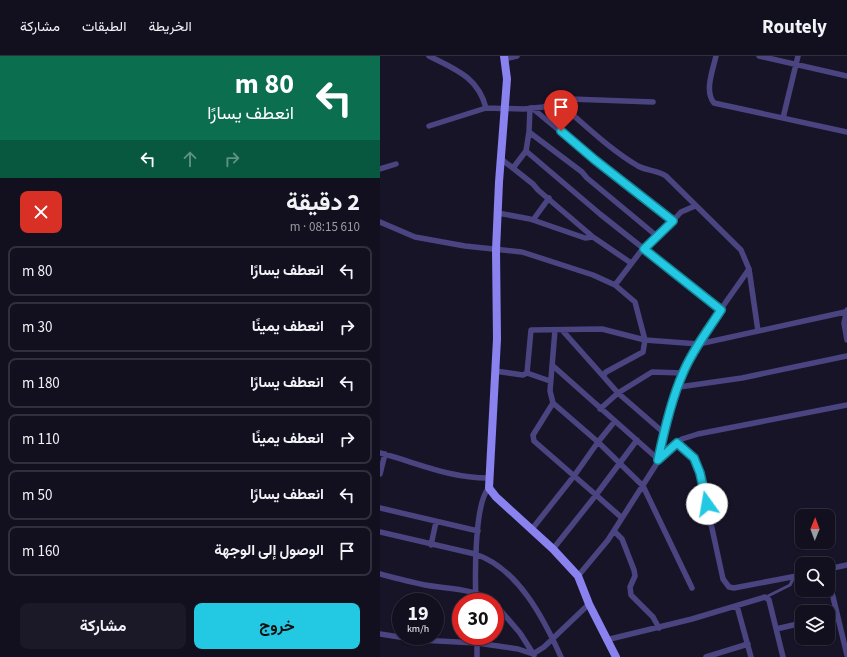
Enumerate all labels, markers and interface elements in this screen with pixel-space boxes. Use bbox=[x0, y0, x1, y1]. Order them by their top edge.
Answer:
text: Routely bbox=[762, 14, 827, 41]
text: مشاركة bbox=[20, 17, 60, 37]
text: الطبقات bbox=[82, 17, 126, 37]
text: الخريطة bbox=[148, 17, 192, 37]
text: 80 m bbox=[235, 64, 294, 104]
icon: left bbox=[308, 72, 360, 124]
pin bbox=[544, 90, 578, 131]
icon: arrive bbox=[550, 96, 572, 118]
text: انعطف يسارًا bbox=[207, 101, 294, 126]
icon: left bbox=[137, 148, 159, 170]
icon: ahead bbox=[179, 148, 201, 170]
icon: right bbox=[221, 148, 243, 170]
text: 2 دقيقة bbox=[286, 185, 360, 220]
button: close bbox=[20, 191, 62, 233]
text: 610 m · 08:15 bbox=[290, 218, 360, 236]
text: انعطف يسارًا bbox=[250, 260, 324, 281]
icon: left bbox=[336, 260, 358, 282]
text: 80 m bbox=[22, 261, 52, 282]
text: انعطف يمينًا bbox=[252, 316, 324, 337]
icon: right bbox=[336, 316, 358, 338]
text: 30 m bbox=[22, 317, 52, 338]
text: انعطف يسارًا bbox=[250, 372, 324, 393]
icon: left bbox=[336, 372, 358, 394]
text: 180 m bbox=[22, 373, 60, 394]
text: انعطف يمينًا bbox=[252, 428, 324, 449]
icon: right bbox=[336, 428, 358, 450]
text: 110 m bbox=[22, 429, 60, 450]
position arrow bbox=[686, 483, 728, 525]
text: انعطف يسارًا bbox=[250, 484, 324, 505]
icon: left bbox=[336, 484, 358, 506]
text: 50 m bbox=[22, 485, 52, 506]
north arrow bbox=[795, 509, 835, 549]
map controls bbox=[795, 509, 835, 645]
text: الوصول إلى الوجهة bbox=[214, 540, 324, 561]
icon: arrive bbox=[336, 540, 358, 562]
text: 160 m bbox=[22, 541, 60, 562]
button: search bbox=[795, 557, 835, 597]
speed limit sign: 30 bbox=[452, 593, 504, 645]
text: 19 bbox=[407, 600, 429, 628]
button: مشاركة bbox=[20, 603, 186, 649]
button: خروج bbox=[194, 603, 360, 649]
button: layers bbox=[795, 605, 835, 645]
text: km/h bbox=[407, 622, 429, 636]

